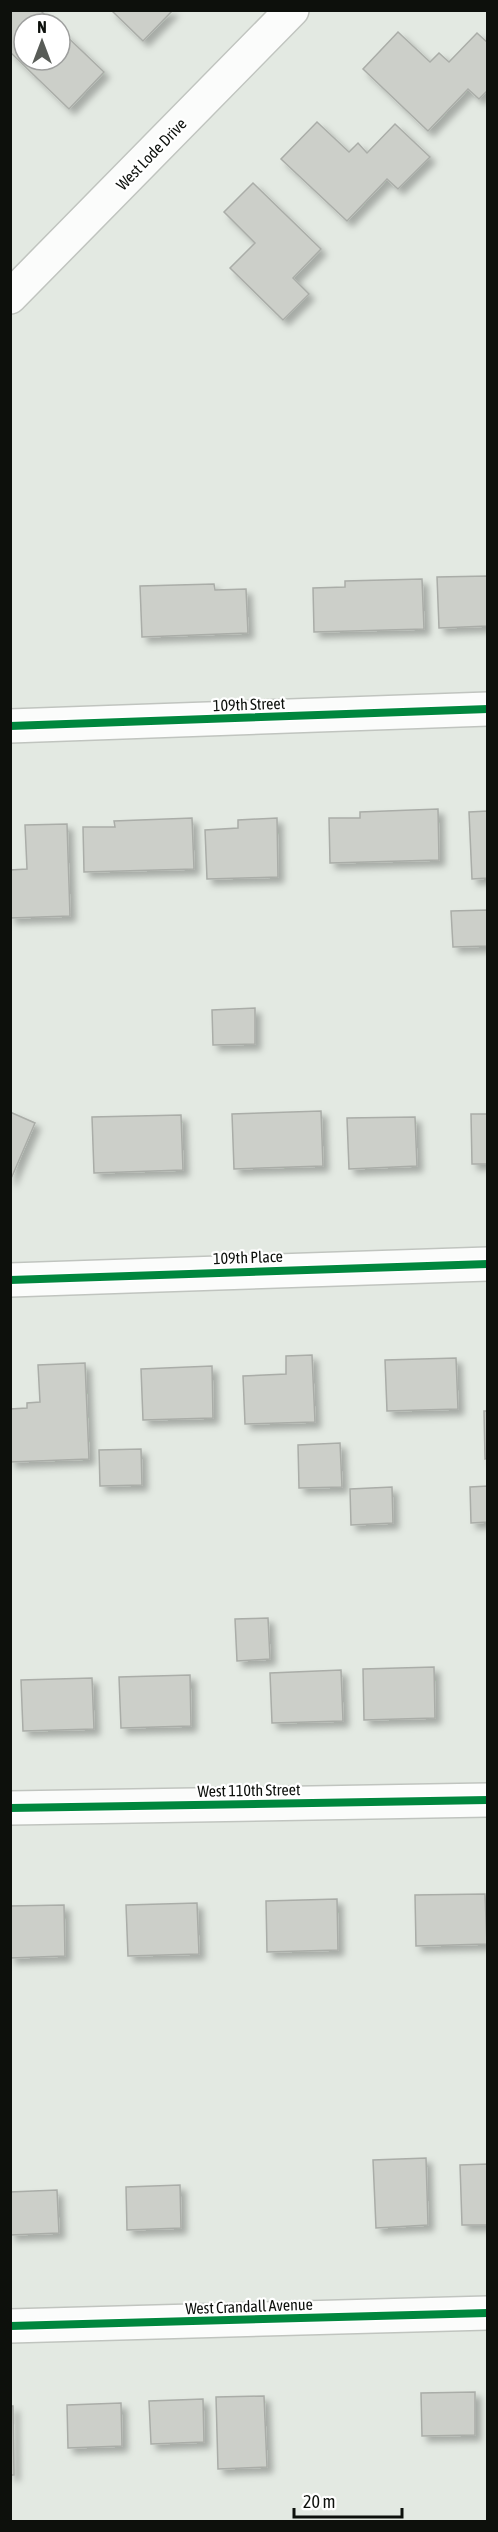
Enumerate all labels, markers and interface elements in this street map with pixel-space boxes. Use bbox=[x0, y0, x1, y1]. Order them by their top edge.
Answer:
north arrow bbox=[12, 12, 72, 72]
text: N bbox=[37, 18, 47, 36]
street label: West Lode Drive bbox=[112, 114, 190, 194]
street label: 109th Street bbox=[213, 694, 286, 714]
street label: 109th Place bbox=[213, 1247, 283, 1267]
street label: West 110th Street bbox=[197, 1780, 301, 1800]
street label: West Crandall Avenue bbox=[185, 2295, 313, 2317]
scale bar bbox=[294, 2481, 402, 2519]
text: 20 m bbox=[303, 2491, 335, 2512]

